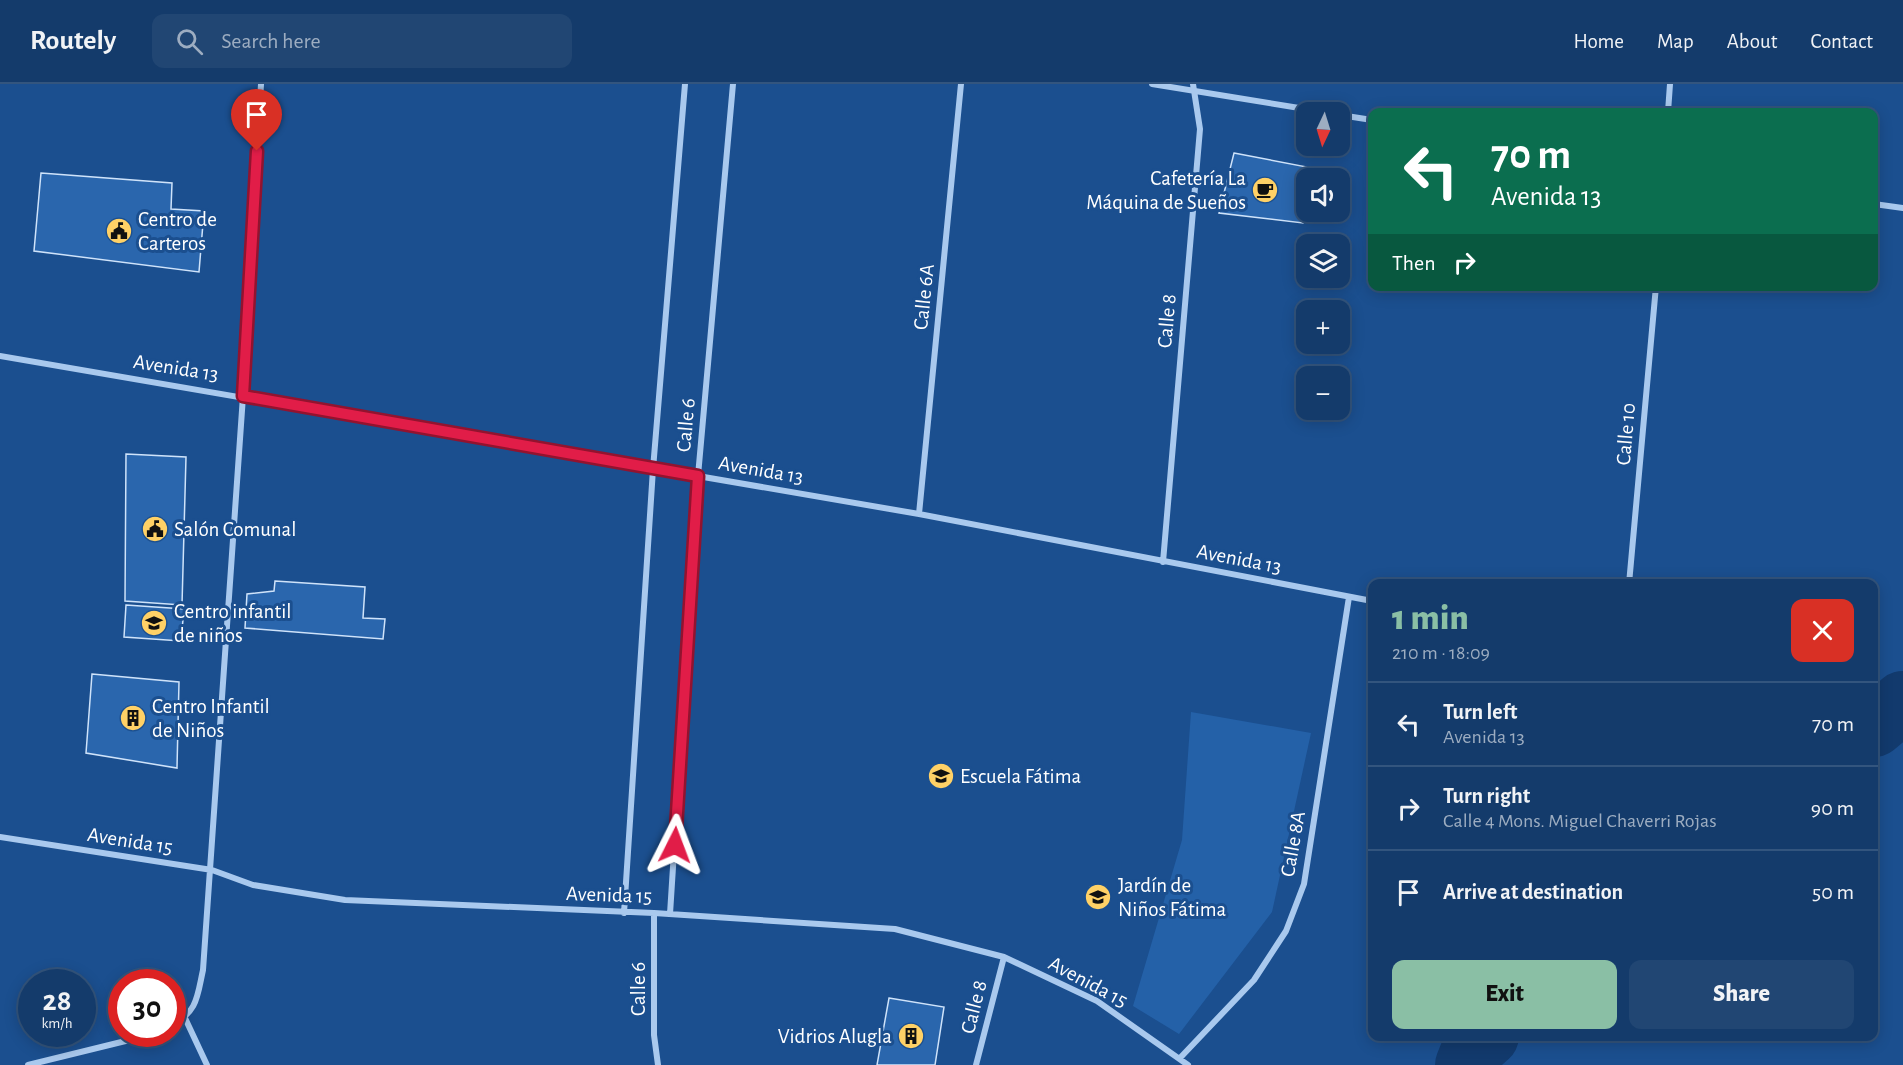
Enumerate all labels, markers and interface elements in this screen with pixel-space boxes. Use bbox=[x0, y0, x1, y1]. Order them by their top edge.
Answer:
search box bbox=[152, 14, 572, 68]
icon: search bbox=[173, 25, 206, 58]
text: Routely bbox=[30, 27, 116, 55]
text: Search here bbox=[221, 30, 321, 52]
text: Home bbox=[1573, 31, 1624, 52]
text: Map bbox=[1657, 31, 1694, 52]
text: About bbox=[1727, 31, 1777, 52]
text: Contact bbox=[1810, 31, 1873, 52]
pin bbox=[231, 89, 282, 151]
icon: arrive bbox=[240, 98, 273, 131]
north arrow bbox=[1296, 102, 1350, 156]
map controls bbox=[1296, 102, 1350, 420]
icon: left bbox=[1392, 132, 1470, 210]
text: 70 m bbox=[1491, 134, 1571, 176]
place label: Cafetería La Máquina de Sueños bbox=[1086, 168, 1246, 213]
button: sound bbox=[1296, 168, 1350, 222]
cafe icon: Cafetería La Máquina de Sueños bbox=[1250, 175, 1280, 205]
text: Avenida 13 bbox=[1491, 183, 1601, 210]
place label: Centro de Carteros bbox=[138, 209, 217, 254]
public building icon: Centro de Carteros bbox=[104, 216, 134, 246]
button: layers bbox=[1296, 234, 1350, 288]
icon: right bbox=[1448, 246, 1481, 279]
text: Then bbox=[1392, 252, 1436, 274]
street label: Calle 6A bbox=[910, 263, 938, 331]
street label: Calle 8 bbox=[1154, 293, 1180, 349]
button: + bbox=[1296, 300, 1350, 354]
street label: Avenida 13 bbox=[132, 351, 220, 385]
button: − bbox=[1296, 366, 1350, 420]
street label: Calle 6 bbox=[673, 397, 699, 453]
street label: Calle 10 bbox=[1613, 402, 1639, 466]
street label: Avenida 13 bbox=[717, 452, 805, 488]
public building icon: Salón Comunal bbox=[140, 514, 170, 544]
place label: Salón Comunal bbox=[174, 519, 296, 540]
street label: Avenida 13 bbox=[1195, 541, 1283, 577]
button: close bbox=[1791, 599, 1854, 662]
text: 1 min bbox=[1392, 600, 1469, 636]
place label: Centro infantil de niños bbox=[174, 601, 291, 646]
school or university icon: Centro infantil de niños bbox=[139, 608, 169, 638]
text: 210 m · 18:09 bbox=[1392, 643, 1490, 663]
place label: Centro Infantil de Niños bbox=[152, 696, 270, 741]
text: Turn left bbox=[1443, 701, 1517, 723]
building icon: Centro Infantil de Niños bbox=[118, 703, 148, 733]
icon: left bbox=[1392, 708, 1425, 741]
text: 70 m bbox=[1812, 713, 1854, 735]
text: Avenida 13 bbox=[1443, 727, 1525, 747]
school or university icon: Escuela Fátima bbox=[926, 761, 956, 791]
place label: Escuela Fátima bbox=[960, 766, 1081, 787]
text: Turn right bbox=[1443, 785, 1530, 807]
icon: right bbox=[1392, 792, 1425, 825]
text: 90 m bbox=[1811, 797, 1854, 819]
street label: Calle 8A bbox=[1277, 810, 1309, 878]
text: Calle 4 Mons. Miguel Chaverri Rojas bbox=[1443, 811, 1717, 831]
position arrow bbox=[643, 813, 707, 877]
street label: Avenida 15 bbox=[86, 824, 174, 858]
place label: Jardín de Niños Fátima bbox=[1118, 875, 1227, 920]
icon: arrive bbox=[1392, 876, 1425, 909]
text: Arrive at destination bbox=[1443, 881, 1623, 903]
text: 50 m bbox=[1812, 881, 1854, 903]
school or university icon: Jardín de Niños Fátima bbox=[1083, 882, 1113, 912]
street label: Avenida 15 bbox=[566, 883, 652, 907]
street label: Avenida 15 bbox=[1045, 953, 1131, 1011]
button: Exit bbox=[1392, 960, 1617, 1029]
button: Share bbox=[1629, 960, 1854, 1029]
street label: Calle 6 bbox=[628, 962, 649, 1016]
speed limit sign: 30 bbox=[108, 969, 186, 1047]
street label: Calle 8 bbox=[957, 978, 991, 1036]
text: 28 bbox=[43, 986, 71, 1016]
text: km/h bbox=[42, 1016, 72, 1031]
building icon: Vidrios Alugla bbox=[896, 1021, 926, 1051]
place label: Vidrios Alugla bbox=[778, 1026, 892, 1047]

